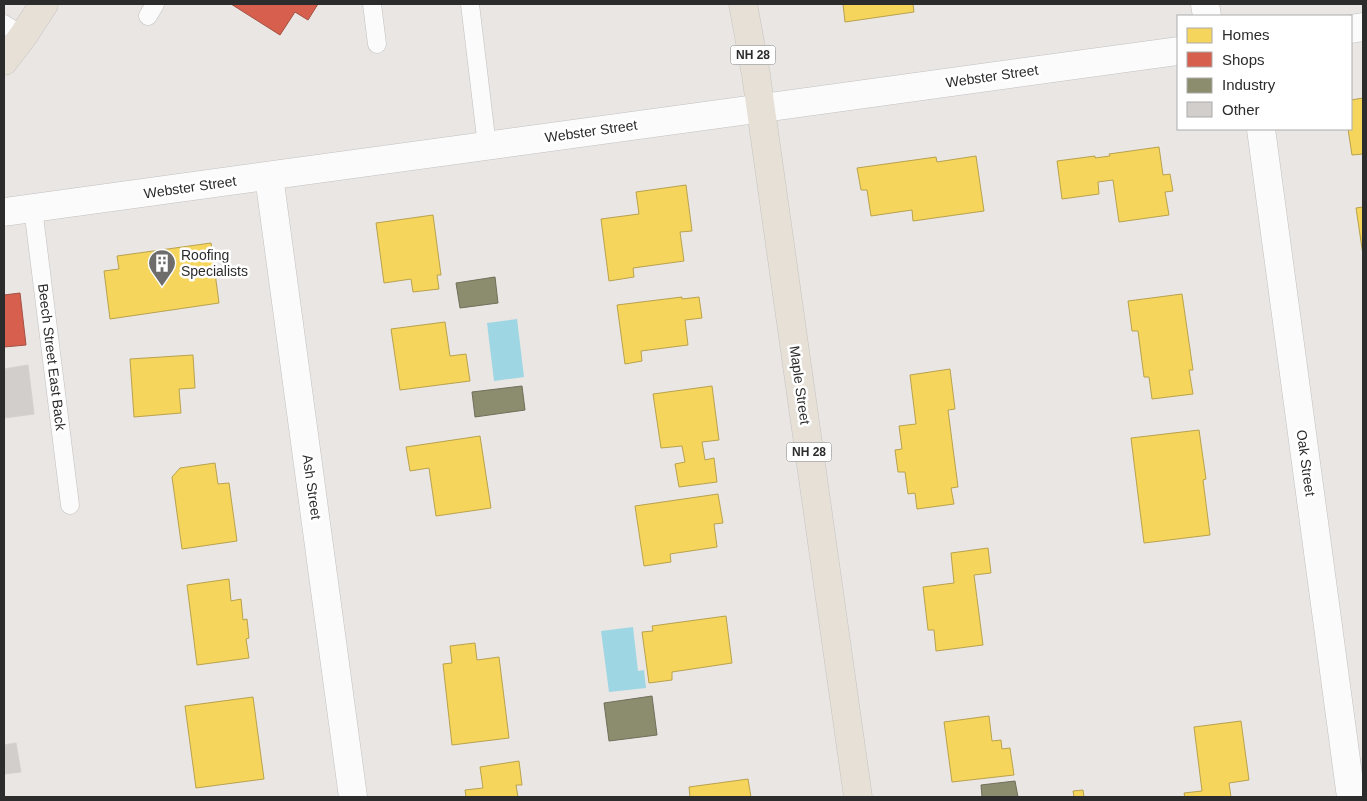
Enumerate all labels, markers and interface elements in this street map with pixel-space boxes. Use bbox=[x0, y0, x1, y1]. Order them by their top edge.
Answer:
legend bbox=[1177, 15, 1352, 130]
text: Homes bbox=[1222, 26, 1270, 43]
road number: NH 28 bbox=[730, 46, 776, 64]
text: Shops bbox=[1222, 51, 1265, 68]
street label: Webster Street bbox=[945, 62, 1039, 90]
text: Industry bbox=[1222, 76, 1276, 93]
text: Other bbox=[1222, 101, 1260, 118]
street label: Webster Street bbox=[544, 117, 638, 145]
street label: Webster Street bbox=[143, 173, 237, 201]
place label: Roofing Specialists bbox=[181, 247, 248, 279]
building icon: Roofing Specialists bbox=[147, 248, 177, 287]
street label: Beech Street East Back bbox=[35, 283, 69, 432]
street label: Maple Street bbox=[787, 345, 813, 426]
street label: Oak Street bbox=[1293, 429, 1319, 497]
road number: NH 28 bbox=[786, 442, 832, 462]
street label: Ash Street bbox=[300, 454, 324, 521]

